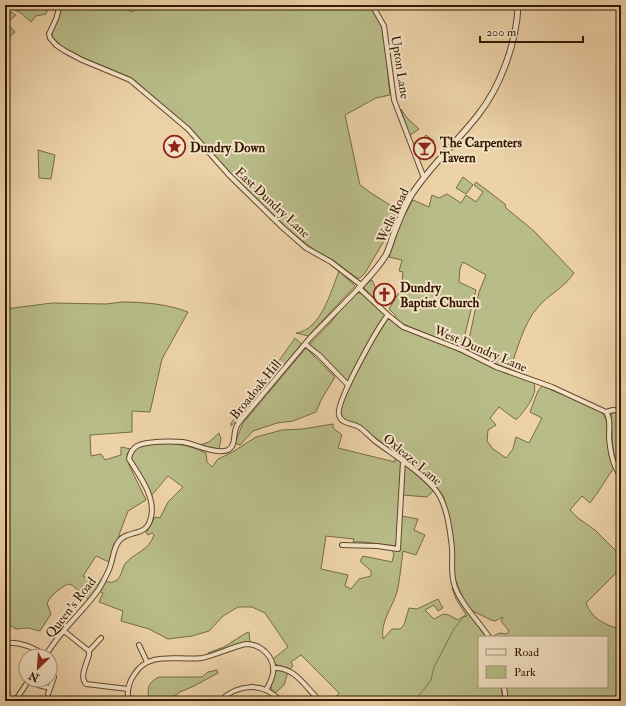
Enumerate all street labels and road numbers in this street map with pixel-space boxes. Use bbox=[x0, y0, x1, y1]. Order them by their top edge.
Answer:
street label: Upton Lane bbox=[386, 34, 413, 101]
street label: East Dundry Lane bbox=[231, 164, 314, 243]
street label: Wells Road bbox=[373, 185, 413, 246]
street label: West Dundry Lane bbox=[430, 322, 530, 377]
street label: Broadoak Hill bbox=[227, 356, 285, 423]
street label: Oxleaze Lane bbox=[380, 431, 445, 489]
street label: Queen's Road bbox=[42, 574, 100, 641]

